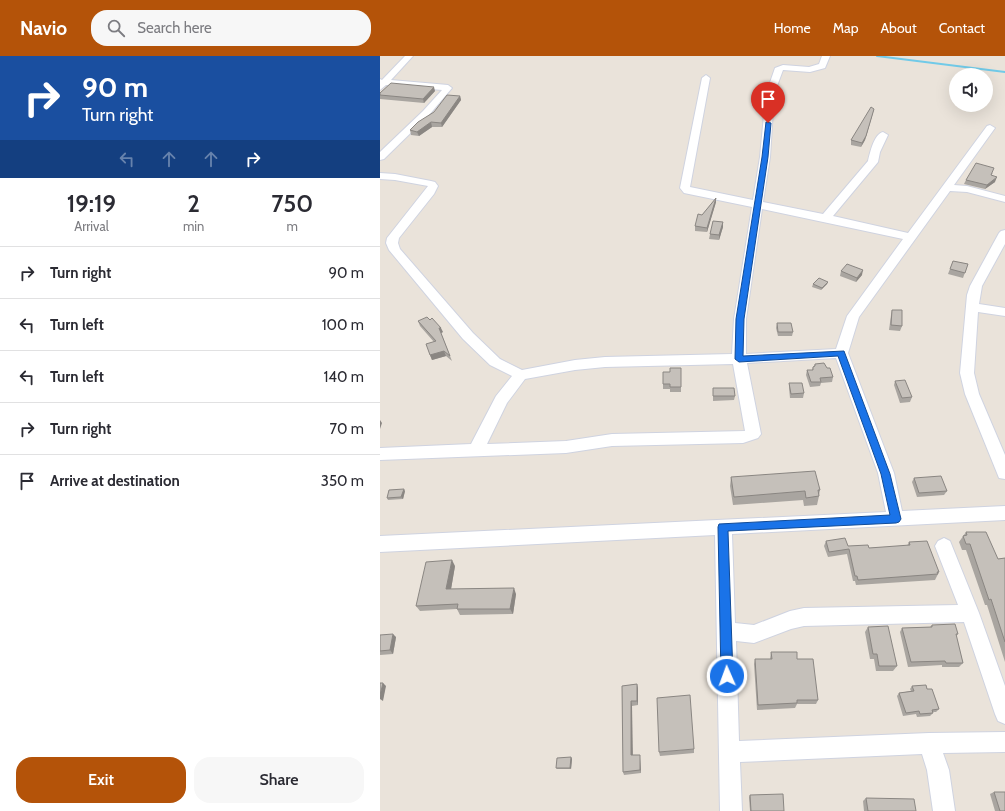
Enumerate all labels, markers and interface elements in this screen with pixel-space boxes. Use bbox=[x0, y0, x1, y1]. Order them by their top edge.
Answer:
search box bbox=[91, 10, 371, 46]
text: Navio bbox=[20, 17, 67, 40]
icon: search bbox=[105, 17, 127, 39]
text: Search here bbox=[137, 19, 212, 37]
text: Home bbox=[774, 19, 811, 37]
text: Map bbox=[833, 19, 858, 37]
text: About bbox=[880, 19, 917, 37]
text: Contact bbox=[939, 19, 985, 37]
map controls bbox=[949, 68, 993, 112]
button: sound bbox=[949, 68, 993, 112]
text: 90 m bbox=[82, 70, 148, 104]
icon: right bbox=[16, 72, 68, 124]
pin bbox=[751, 82, 785, 123]
icon: arrive bbox=[757, 88, 779, 110]
text: Turn right bbox=[82, 104, 153, 126]
icon: left bbox=[116, 148, 138, 170]
icon: ahead bbox=[158, 148, 180, 170]
icon: ahead bbox=[200, 148, 222, 170]
icon: right bbox=[242, 148, 264, 170]
text: 19:19 bbox=[67, 189, 116, 218]
text: 2 bbox=[187, 189, 200, 218]
text: 750 bbox=[271, 189, 313, 218]
text: Arrival bbox=[74, 218, 109, 234]
text: min bbox=[183, 218, 204, 234]
text: m bbox=[286, 218, 298, 234]
icon: right bbox=[16, 262, 38, 284]
text: Turn right bbox=[50, 264, 111, 282]
text: 90 m bbox=[328, 264, 364, 282]
icon: left bbox=[16, 314, 38, 336]
text: Turn left bbox=[50, 316, 104, 334]
text: 100 m bbox=[322, 316, 364, 334]
icon: left bbox=[16, 366, 38, 388]
text: Turn left bbox=[50, 368, 104, 386]
text: 140 m bbox=[323, 368, 364, 386]
icon: right bbox=[16, 418, 38, 440]
text: Turn right bbox=[50, 420, 111, 438]
text: 70 m bbox=[330, 420, 364, 438]
icon: arrive bbox=[16, 470, 38, 492]
text: Arrive at destination bbox=[50, 472, 180, 490]
text: 350 m bbox=[321, 472, 364, 490]
position arrow bbox=[706, 655, 748, 697]
button: Exit bbox=[16, 757, 186, 803]
button: Share bbox=[194, 757, 364, 803]

